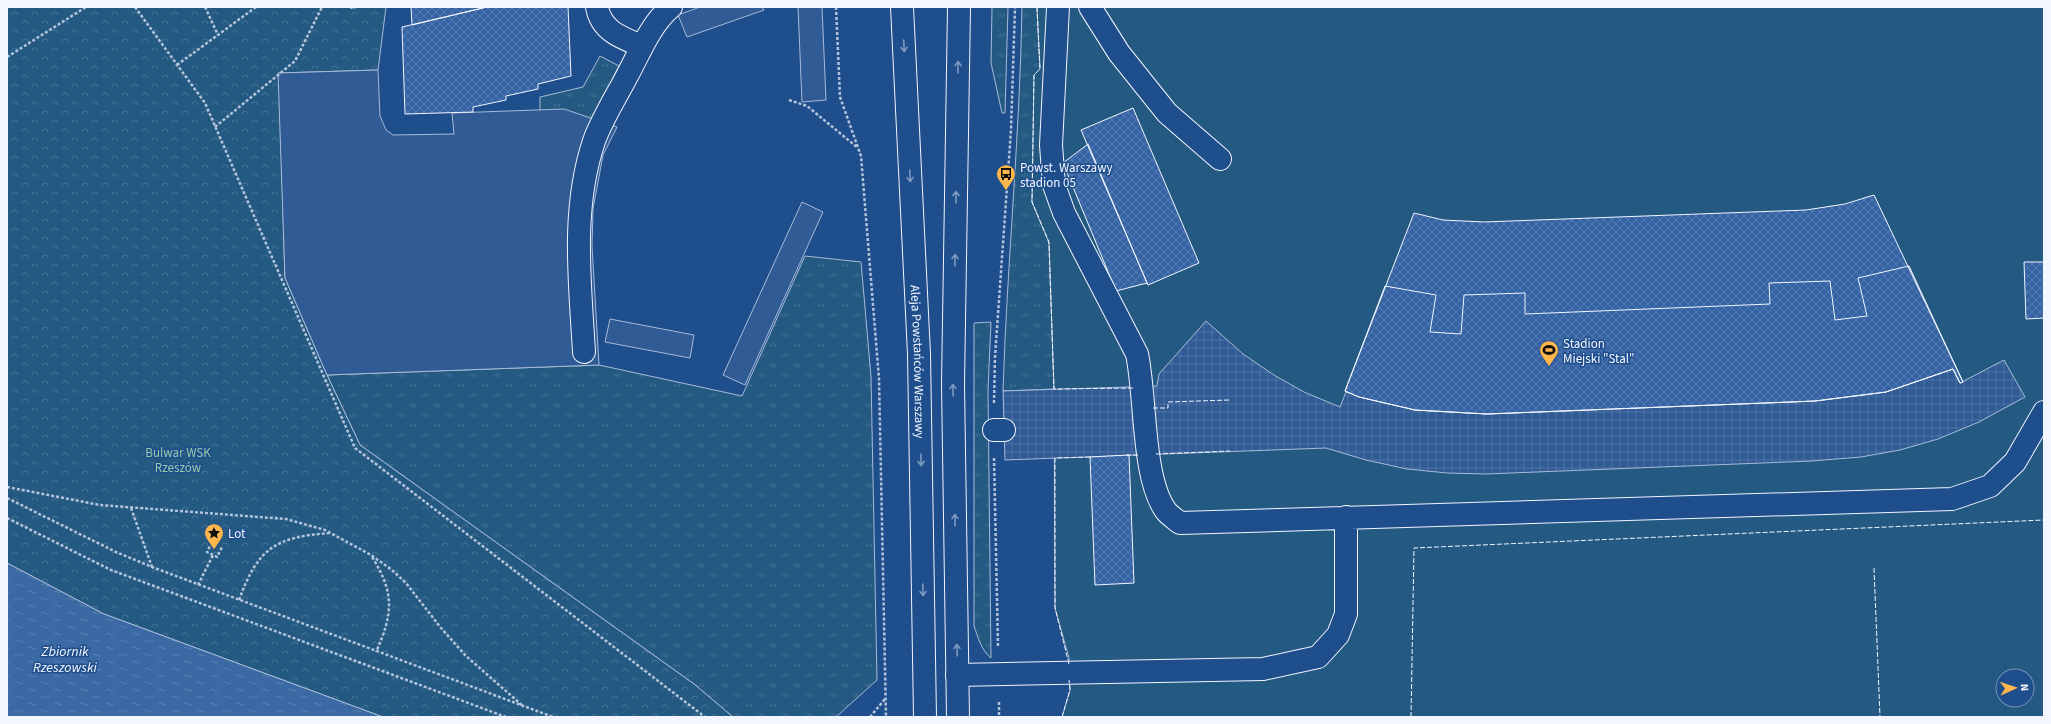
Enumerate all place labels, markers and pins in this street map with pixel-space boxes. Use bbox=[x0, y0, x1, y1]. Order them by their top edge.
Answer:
place label: Powst. Warszawy stadion 05 bbox=[1020, 159, 1113, 192]
bus stop icon: Powst. Warszawy stadion 05 bbox=[995, 163, 1017, 191]
place label: Stadion Miejski "Stal" bbox=[1563, 335, 1635, 368]
sports icon: Stadion Miejski "Stal" bbox=[1538, 339, 1560, 367]
place icon: Lot bbox=[203, 522, 225, 550]
place label: Lot bbox=[228, 525, 246, 543]

